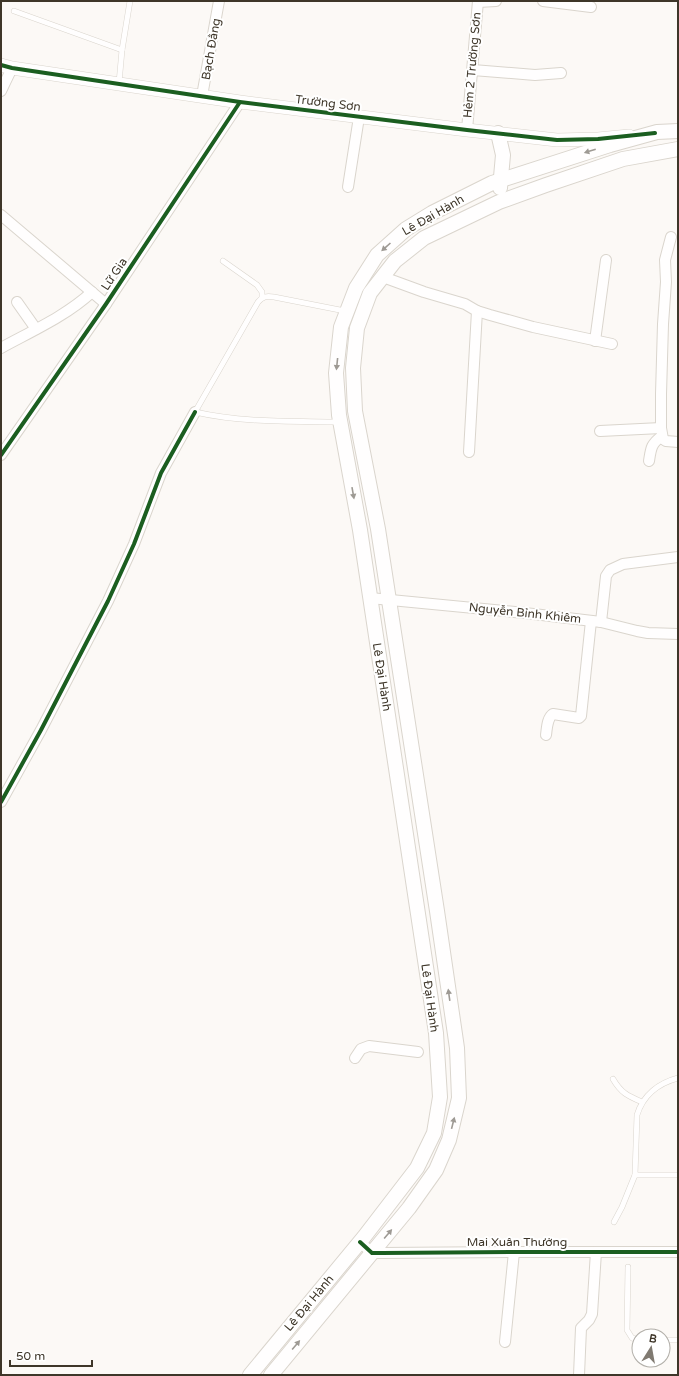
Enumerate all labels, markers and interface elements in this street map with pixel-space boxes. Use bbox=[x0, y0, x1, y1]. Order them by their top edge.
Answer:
street label: Hẻm 2 Trường Sơn bbox=[460, 11, 484, 119]
street label: Bạch Đằng bbox=[199, 17, 223, 81]
street label: Trường Sơn bbox=[294, 92, 362, 114]
one-way arrow bbox=[584, 149, 596, 155]
street label: Lê Đại Hành bbox=[400, 192, 466, 238]
one-way arrow bbox=[381, 242, 391, 252]
street label: Lữ Gia bbox=[98, 255, 130, 293]
one-way arrow bbox=[334, 358, 341, 370]
one-way arrow bbox=[350, 487, 356, 499]
street label: Nguyễn Bỉnh Khiêm bbox=[468, 600, 582, 626]
street label: Lê Đại Hành bbox=[370, 642, 394, 712]
street label: Lê Đại Hành bbox=[418, 963, 442, 1033]
one-way arrow bbox=[446, 989, 452, 1001]
one-way arrow bbox=[450, 1117, 456, 1129]
one-way arrow bbox=[383, 1229, 392, 1239]
street label: Mai Xuân Thưởng bbox=[467, 1235, 567, 1249]
street label: Lê Đại Hành bbox=[281, 1272, 337, 1334]
north arrow bbox=[631, 1328, 671, 1368]
text: B bbox=[648, 1332, 658, 1346]
one-way arrow bbox=[291, 1340, 300, 1350]
scale bar bbox=[10, 1342, 92, 1368]
text: 50 m bbox=[16, 1349, 45, 1363]

